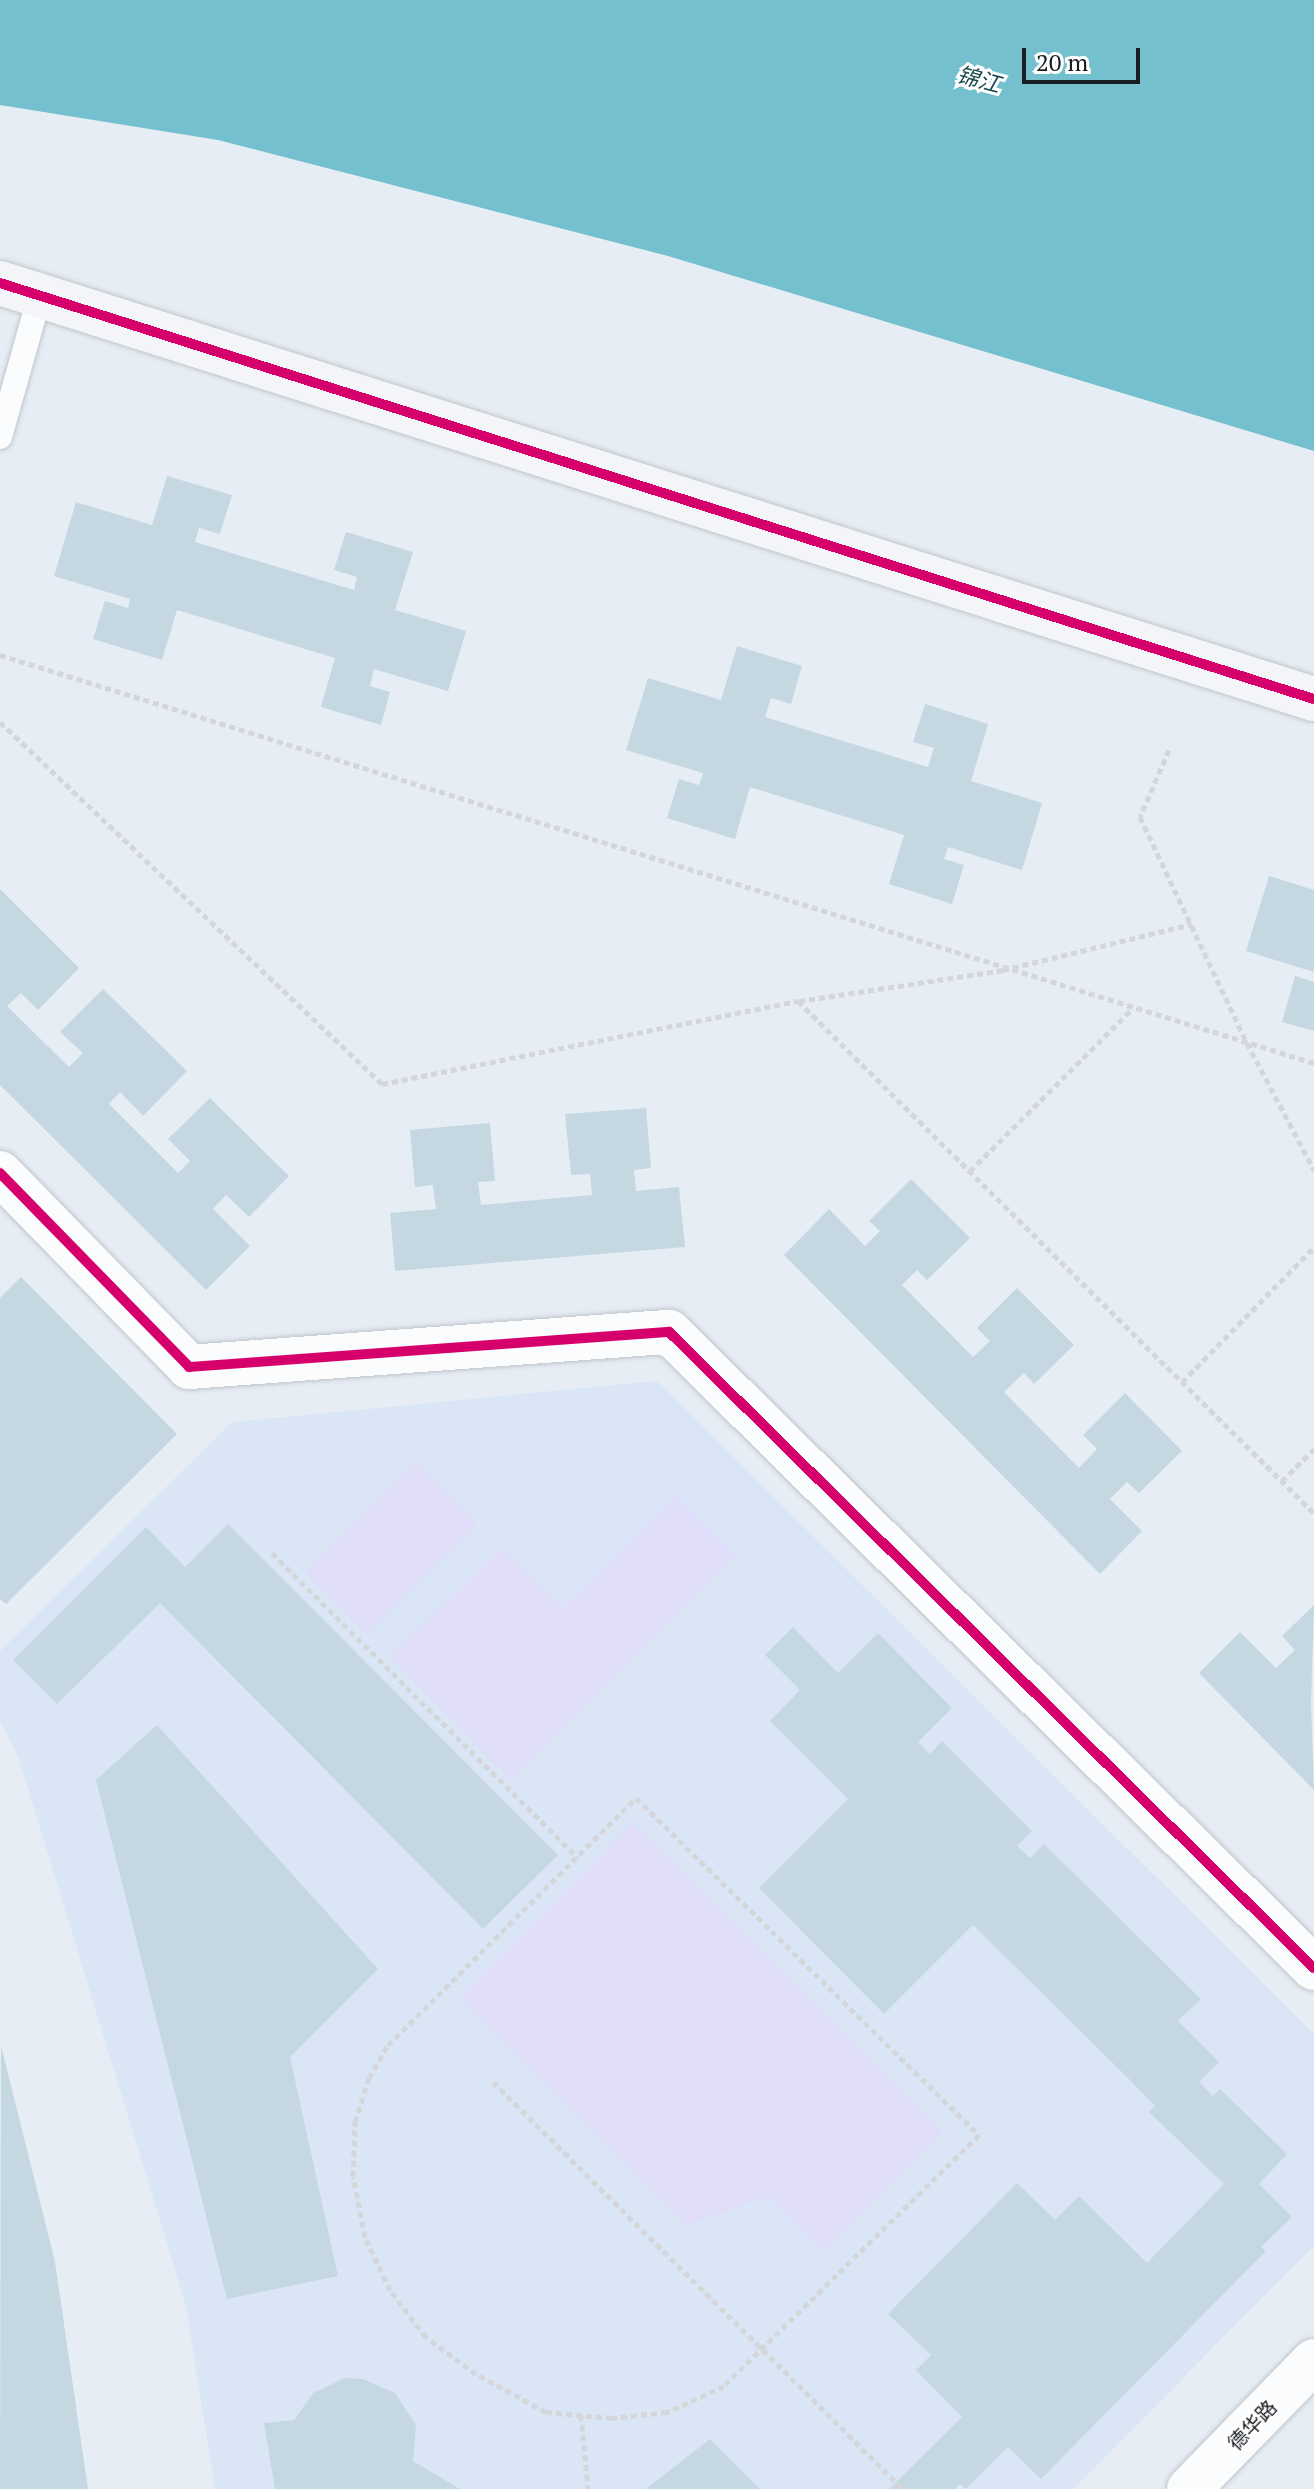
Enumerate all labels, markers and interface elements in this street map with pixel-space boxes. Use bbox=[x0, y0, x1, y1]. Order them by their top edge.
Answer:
scale bar bbox=[1026, 32, 1144, 82]
text: 20 m bbox=[1036, 46, 1088, 78]
water label: 锦江 bbox=[954, 61, 1004, 97]
street label: 德华路 bbox=[1223, 2395, 1281, 2455]

